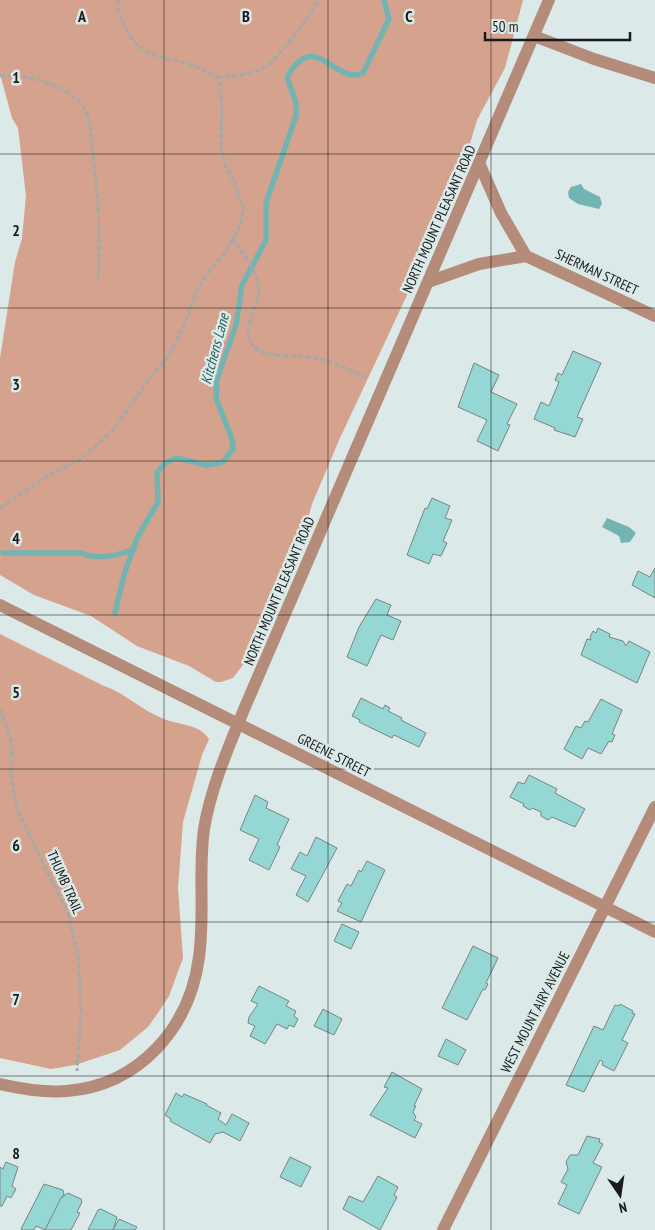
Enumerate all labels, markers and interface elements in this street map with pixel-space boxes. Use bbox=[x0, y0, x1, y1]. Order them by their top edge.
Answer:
text: A bbox=[77, 6, 87, 26]
text: B bbox=[242, 6, 250, 26]
text: C bbox=[405, 6, 413, 26]
scale bar bbox=[485, 10, 630, 42]
text: 50 m bbox=[492, 17, 518, 36]
text: 1 bbox=[12, 67, 20, 87]
street label: NORTH MOUNT PLEASANT ROAD bbox=[398, 142, 480, 296]
text: 2 bbox=[12, 220, 20, 240]
street label: SHERMAN STREET bbox=[553, 245, 642, 299]
water label: Kitchens Lane bbox=[196, 311, 233, 386]
text: 3 bbox=[12, 374, 20, 394]
street label: NORTH MOUNT PLEASANT ROAD bbox=[240, 514, 318, 668]
text: 4 bbox=[12, 528, 20, 548]
text: 5 bbox=[12, 682, 20, 702]
street label: GREENE STREET bbox=[295, 729, 374, 781]
text: 6 bbox=[12, 835, 20, 855]
street label: THUMB TRAIL bbox=[43, 847, 87, 917]
street label: WEST MOUNT AIRY AVENUE bbox=[497, 948, 573, 1076]
text: 7 bbox=[12, 989, 20, 1009]
text: 8 bbox=[12, 1143, 20, 1163]
north arrow bbox=[595, 1170, 645, 1220]
text: N bbox=[617, 1198, 629, 1217]

